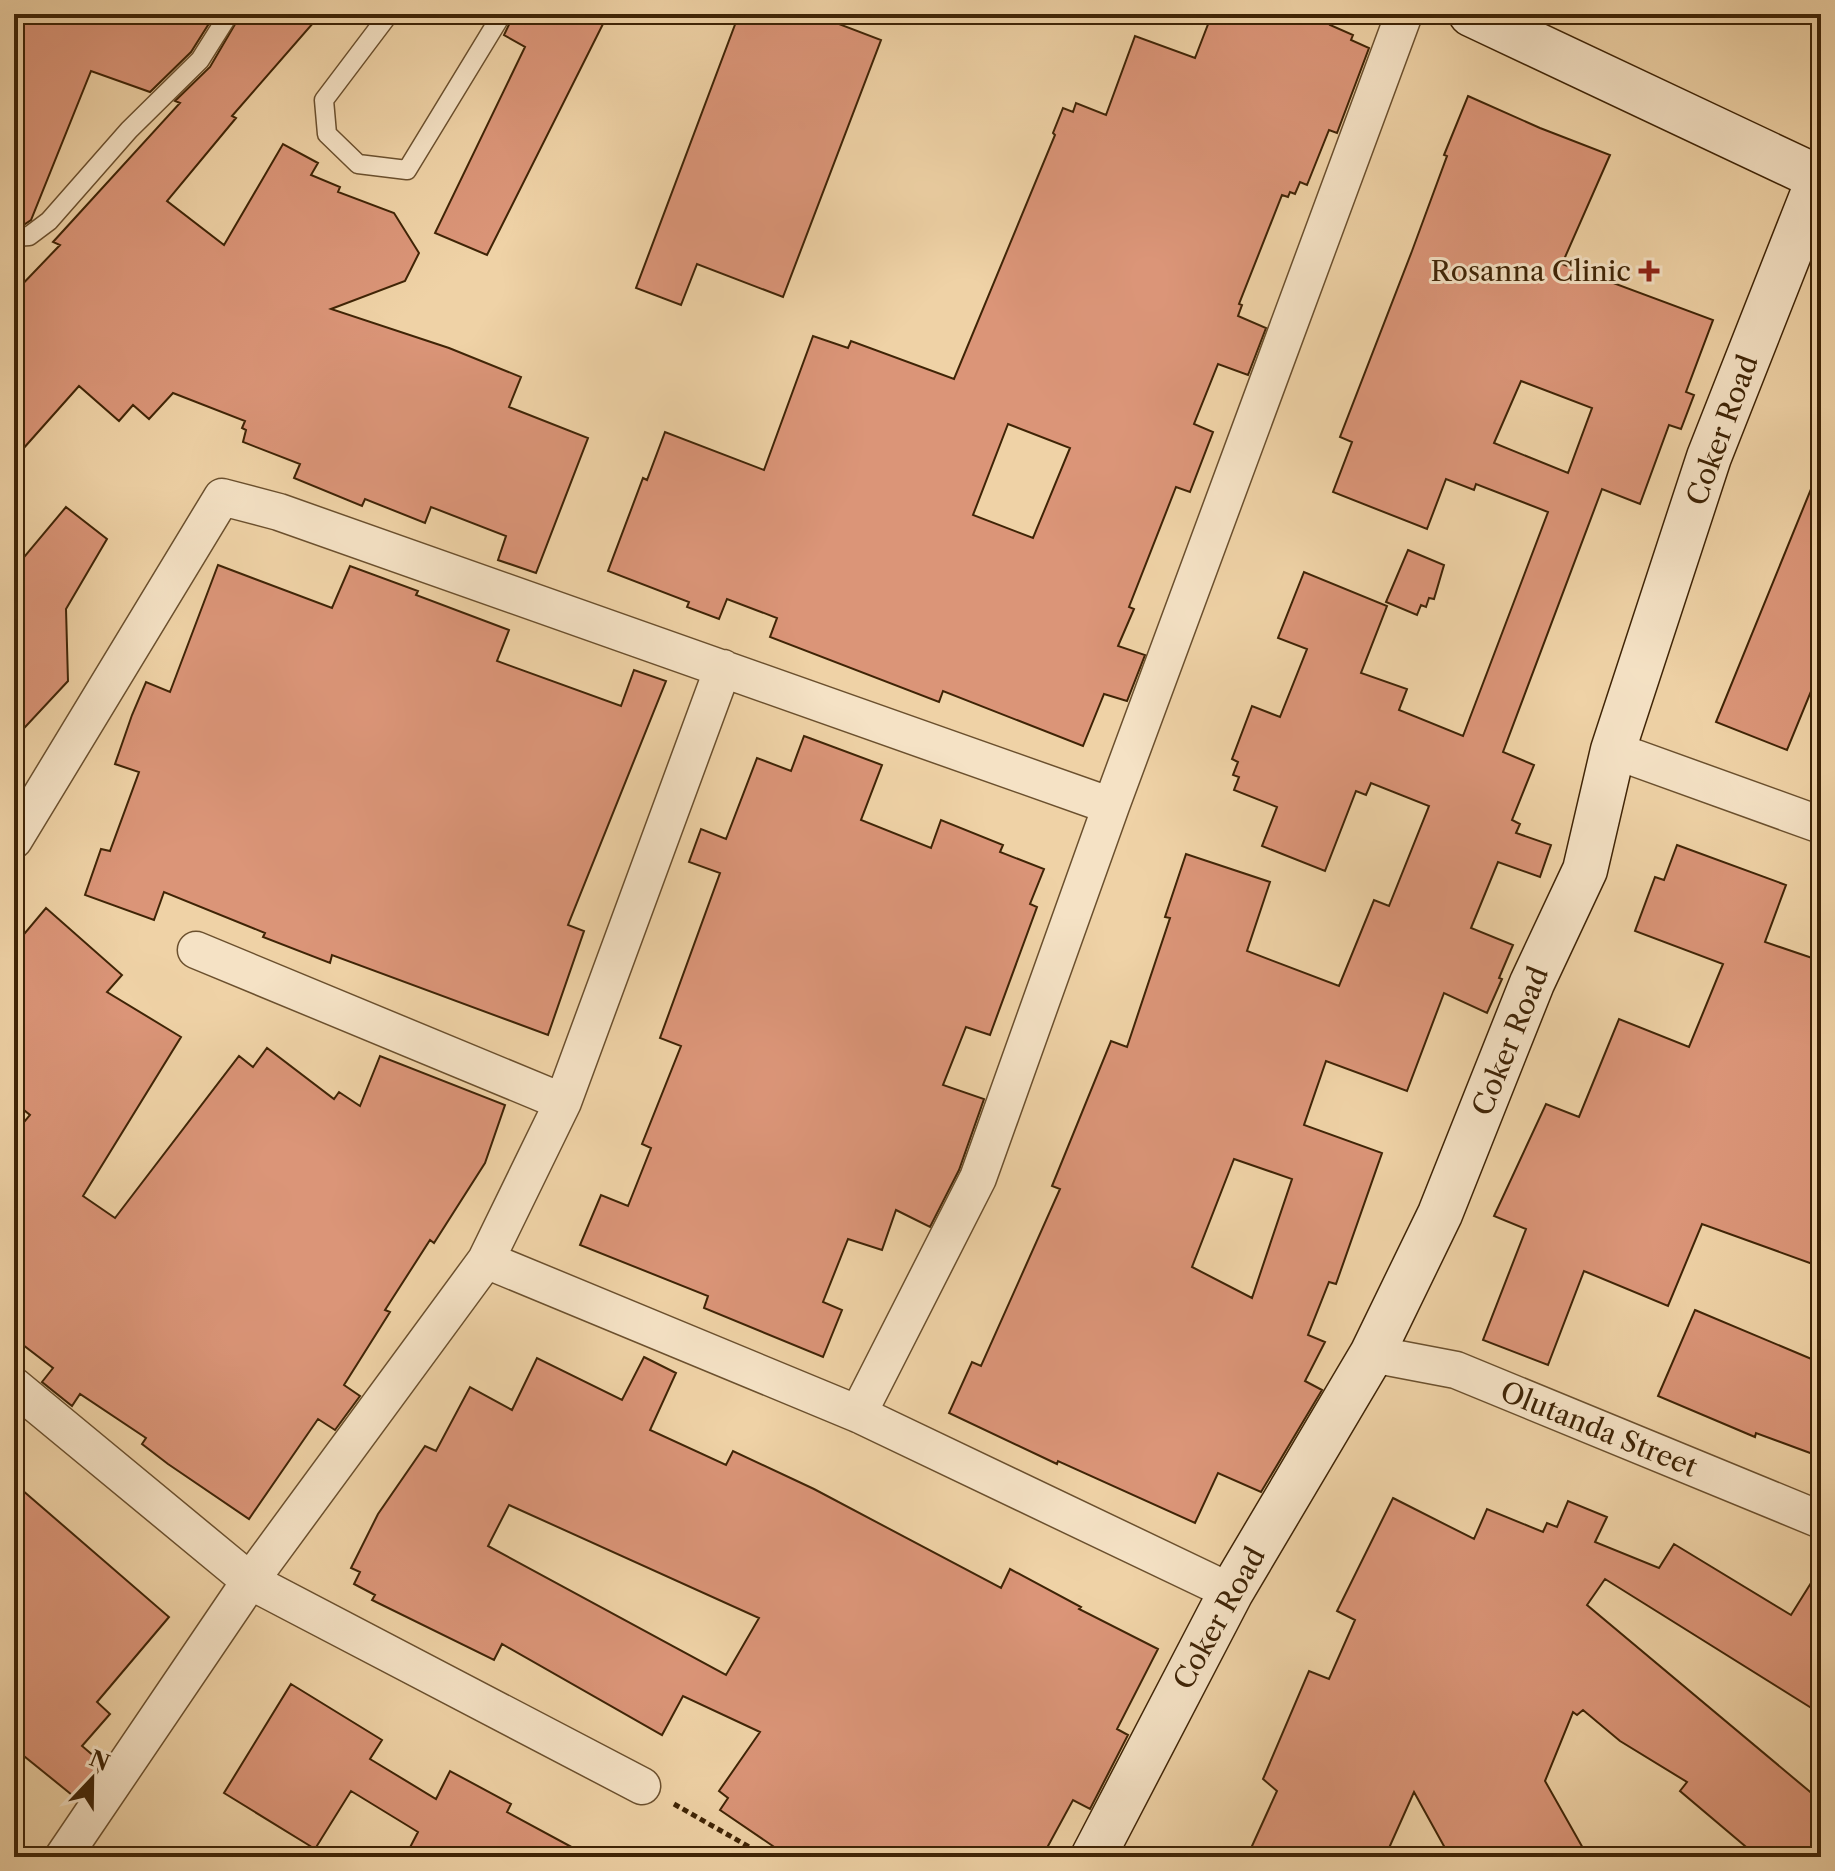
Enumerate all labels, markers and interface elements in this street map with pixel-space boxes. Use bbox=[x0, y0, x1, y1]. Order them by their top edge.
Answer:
place label: Rosanna Clinic bbox=[1430, 254, 1631, 288]
marker: Rosanna Clinic bbox=[1638, 260, 1660, 282]
street label: Coker Road bbox=[1679, 350, 1765, 510]
street label: Coker Road bbox=[1465, 962, 1555, 1120]
street label: Olutanda Street bbox=[1496, 1374, 1702, 1484]
street label: Coker Road bbox=[1166, 1541, 1272, 1695]
north arrow bbox=[52, 1739, 132, 1819]
text: N bbox=[85, 1745, 113, 1777]

